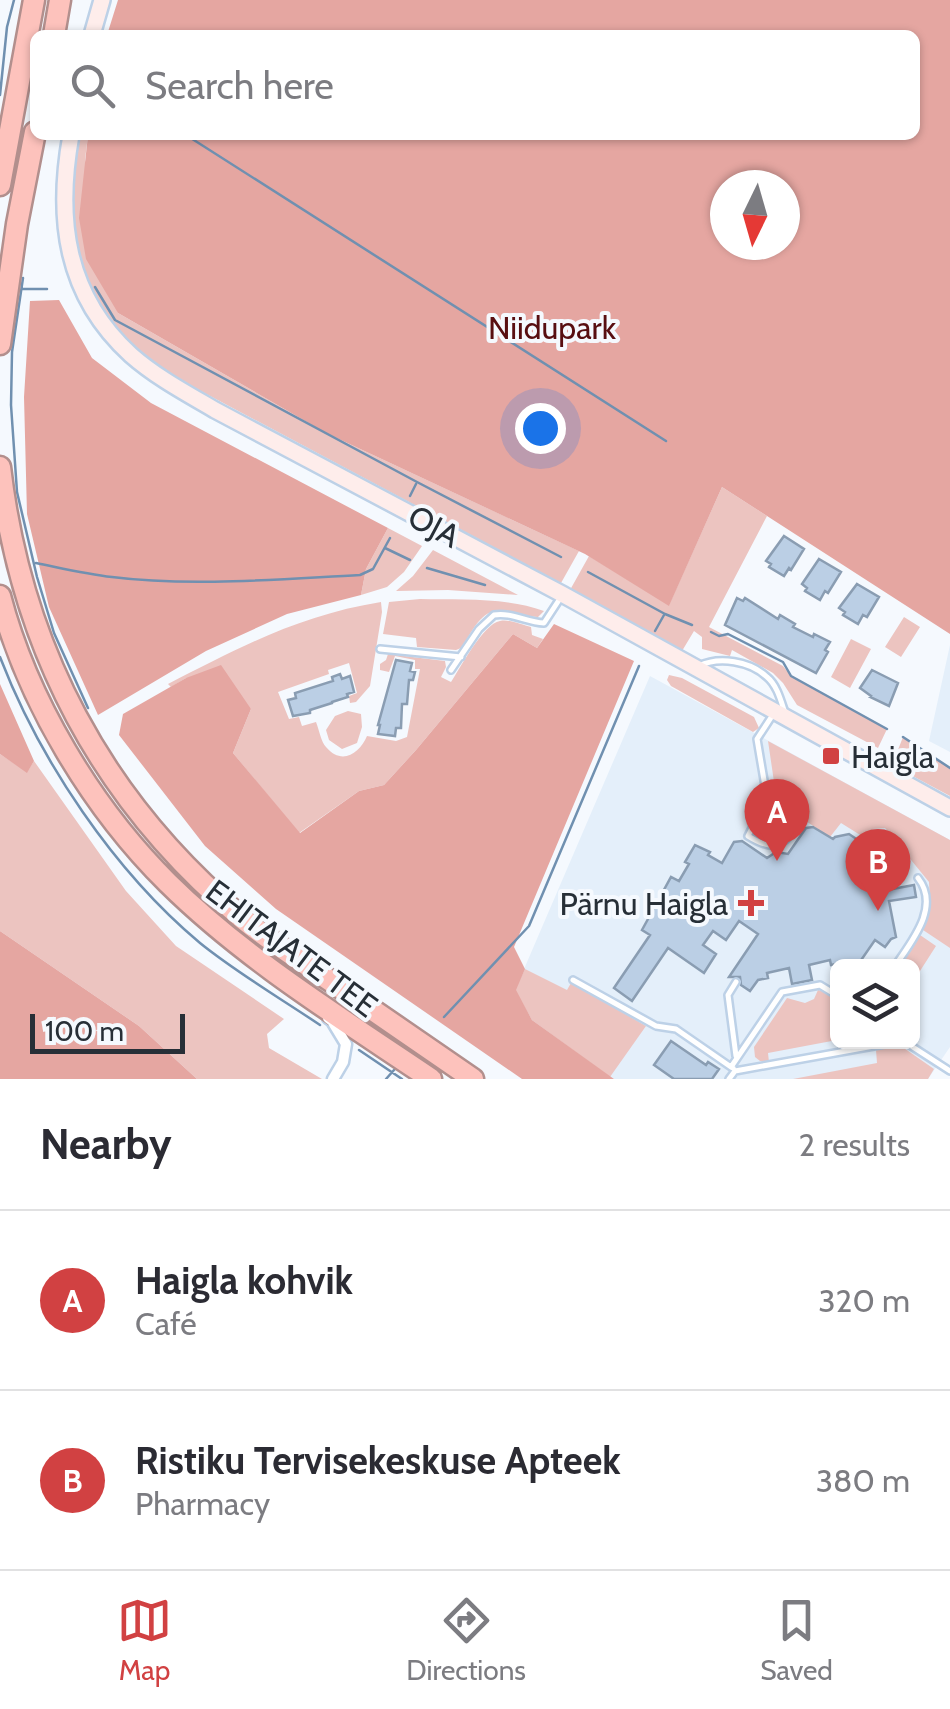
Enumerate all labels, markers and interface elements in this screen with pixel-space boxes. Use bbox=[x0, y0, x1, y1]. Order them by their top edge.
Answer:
search box bbox=[30, 30, 920, 140]
icon: search bbox=[65, 58, 120, 113]
text: Search here bbox=[145, 62, 334, 109]
north arrow bbox=[710, 170, 800, 260]
park label: Niidupark bbox=[488, 308, 617, 347]
your location bbox=[515, 403, 566, 454]
street label: OJA bbox=[402, 496, 467, 556]
place label: Haigla bbox=[851, 737, 935, 776]
marker: Haigla bbox=[820, 745, 842, 767]
pin: A bbox=[744, 778, 810, 861]
pin: B bbox=[846, 828, 910, 911]
street label: EHITAJATE TEE bbox=[199, 871, 385, 1025]
place label: Pärnu Haigla bbox=[560, 884, 729, 923]
marker: Pärnu Haigla bbox=[738, 890, 764, 916]
map controls bbox=[830, 959, 920, 1049]
button: layers bbox=[830, 959, 920, 1049]
scale bar bbox=[30, 1009, 185, 1054]
text: 100 m bbox=[45, 1014, 124, 1048]
text: Nearby bbox=[40, 1118, 172, 1170]
text: 2 results bbox=[799, 1125, 910, 1164]
text: Haigla kohvik bbox=[135, 1257, 353, 1304]
text: A bbox=[62, 1281, 83, 1320]
text: 320 m bbox=[818, 1281, 910, 1320]
text: Café bbox=[135, 1304, 197, 1343]
text: Ristiku Tervisekeskuse Apteek bbox=[135, 1437, 621, 1484]
text: B bbox=[62, 1461, 83, 1500]
text: 380 m bbox=[816, 1461, 910, 1500]
text: Pharmacy bbox=[135, 1484, 270, 1523]
tab: Map bbox=[117, 1593, 172, 1687]
tab: Directions bbox=[406, 1593, 526, 1687]
tab: Saved bbox=[760, 1593, 833, 1687]

